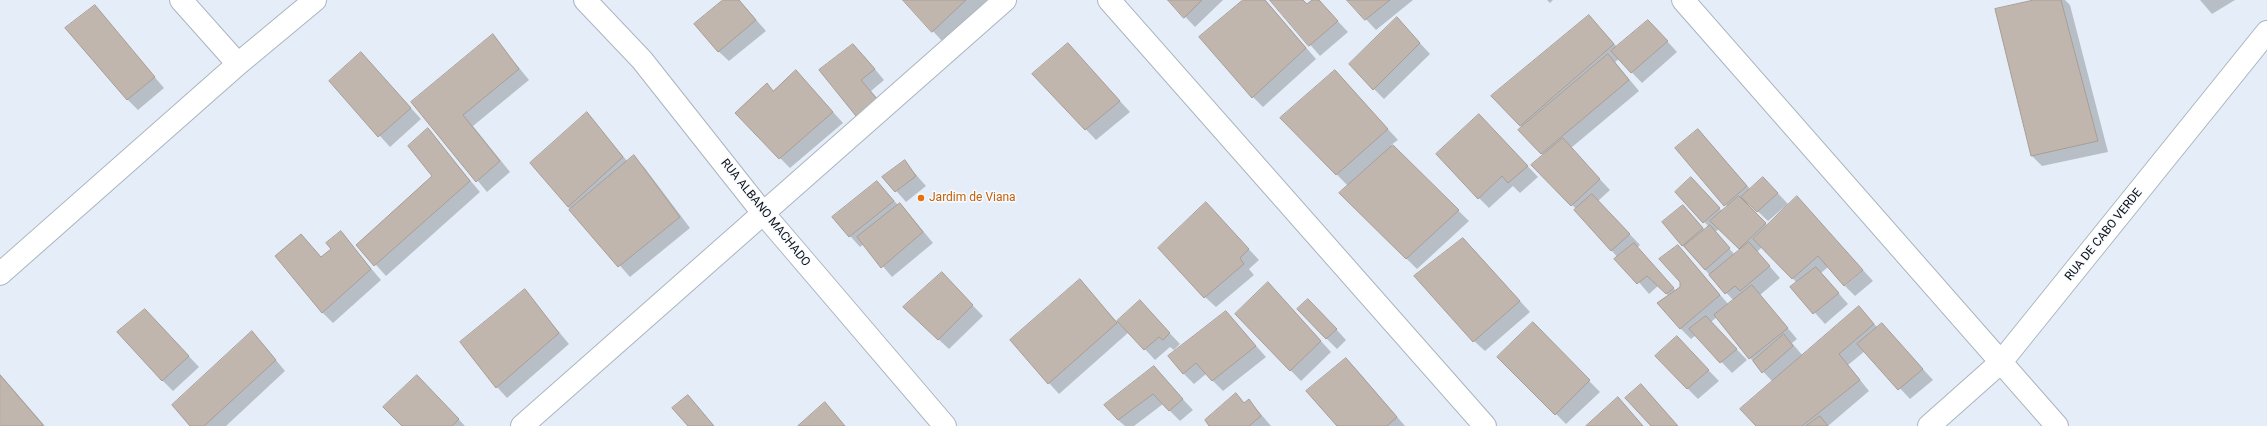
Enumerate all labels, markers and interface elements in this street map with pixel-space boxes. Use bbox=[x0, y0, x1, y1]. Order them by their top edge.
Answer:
street label: RUA ALBANO MACHADO bbox=[717, 156, 813, 270]
street label: RUA DE CABO VERDE bbox=[2062, 186, 2146, 284]
place label: Jardim de Viana bbox=[929, 191, 1016, 205]
marker: Jardim de Viana bbox=[916, 193, 926, 203]

